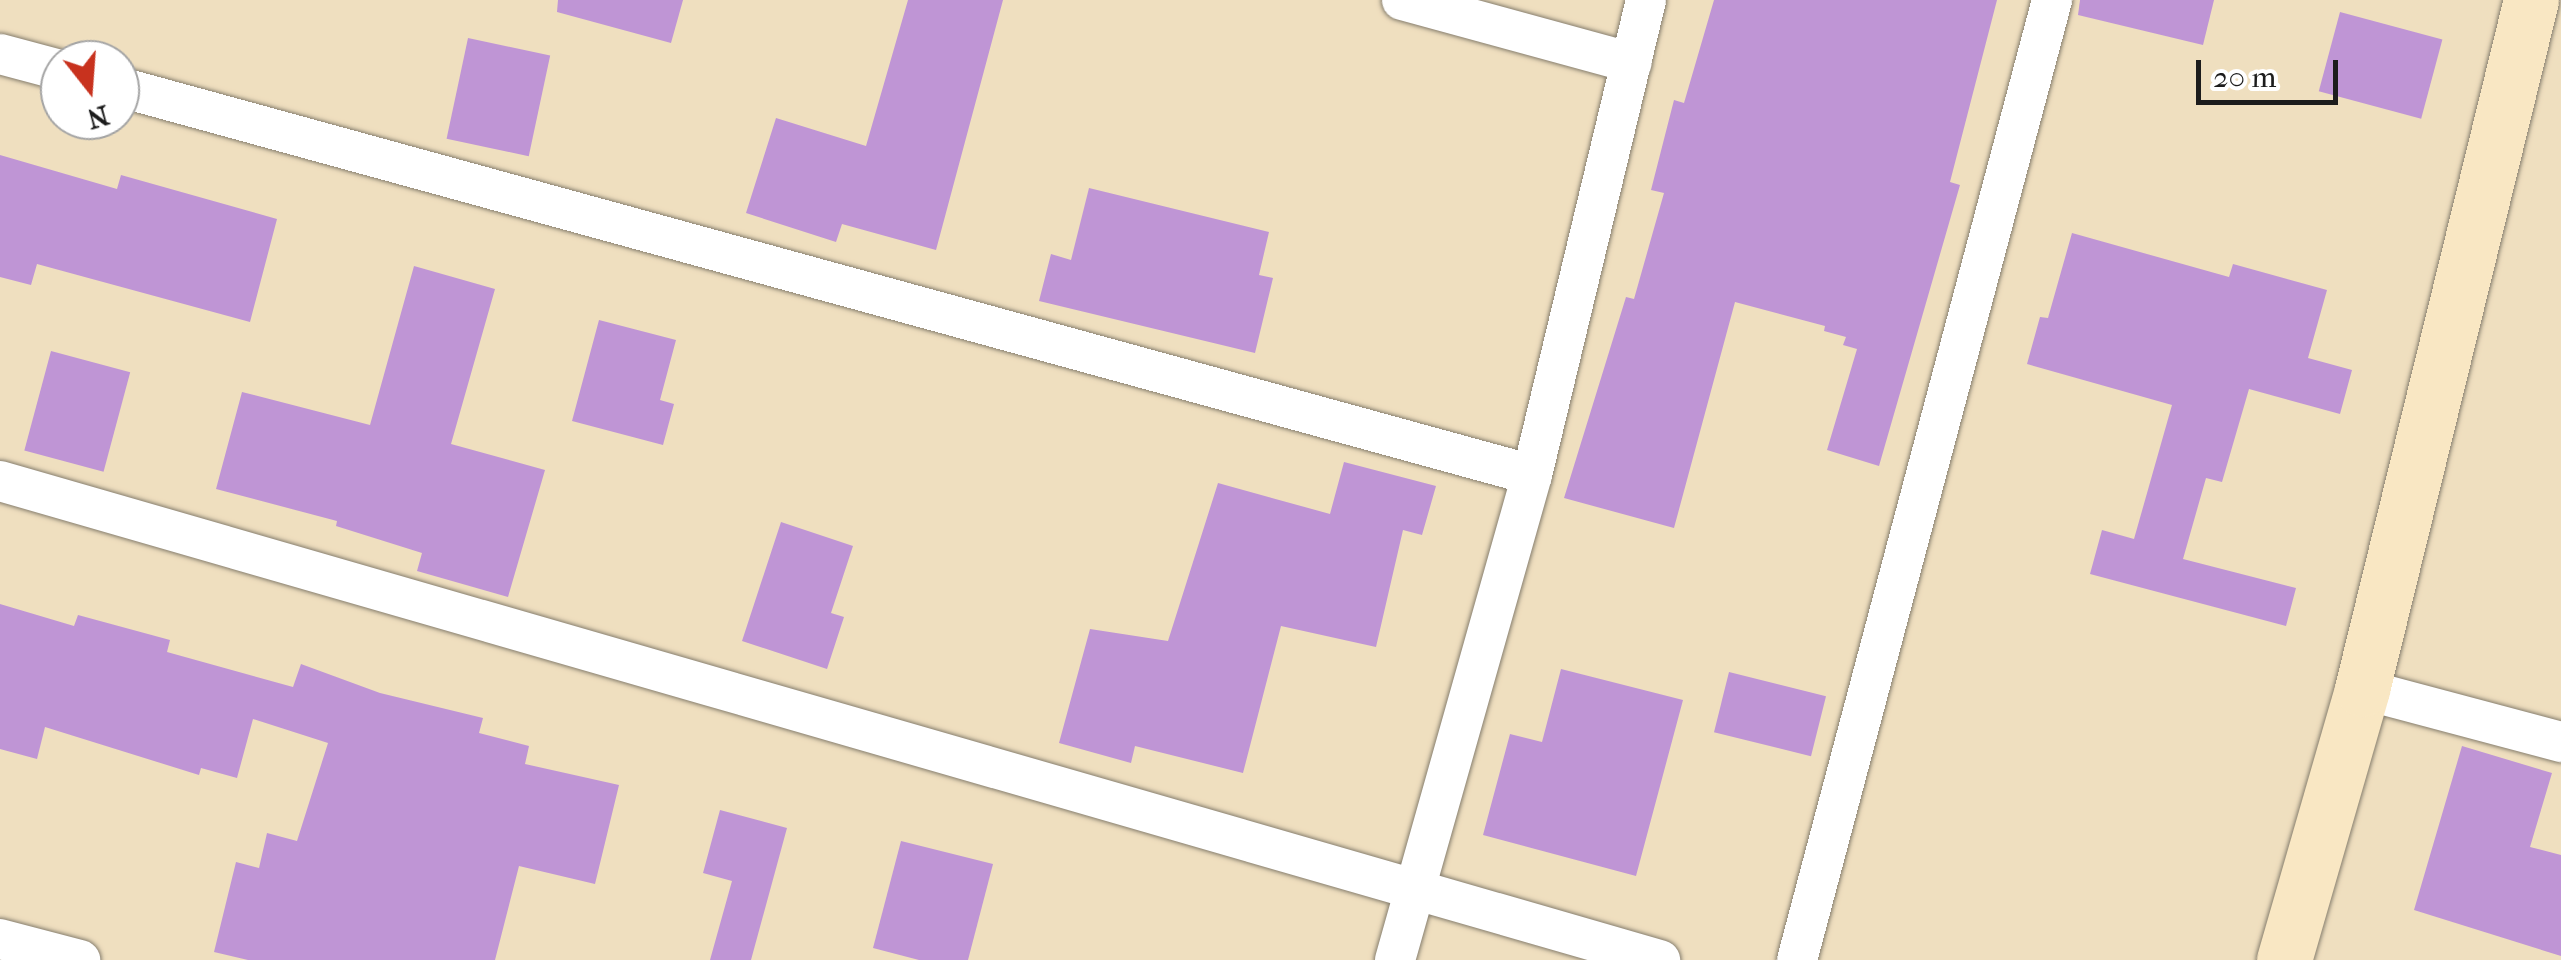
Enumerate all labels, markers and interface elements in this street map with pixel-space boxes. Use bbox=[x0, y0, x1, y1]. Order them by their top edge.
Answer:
north arrow bbox=[40, 40, 140, 140]
scale bar bbox=[2201, 40, 2344, 102]
text: 20 m bbox=[2213, 60, 2276, 95]
text: N bbox=[83, 98, 113, 136]

